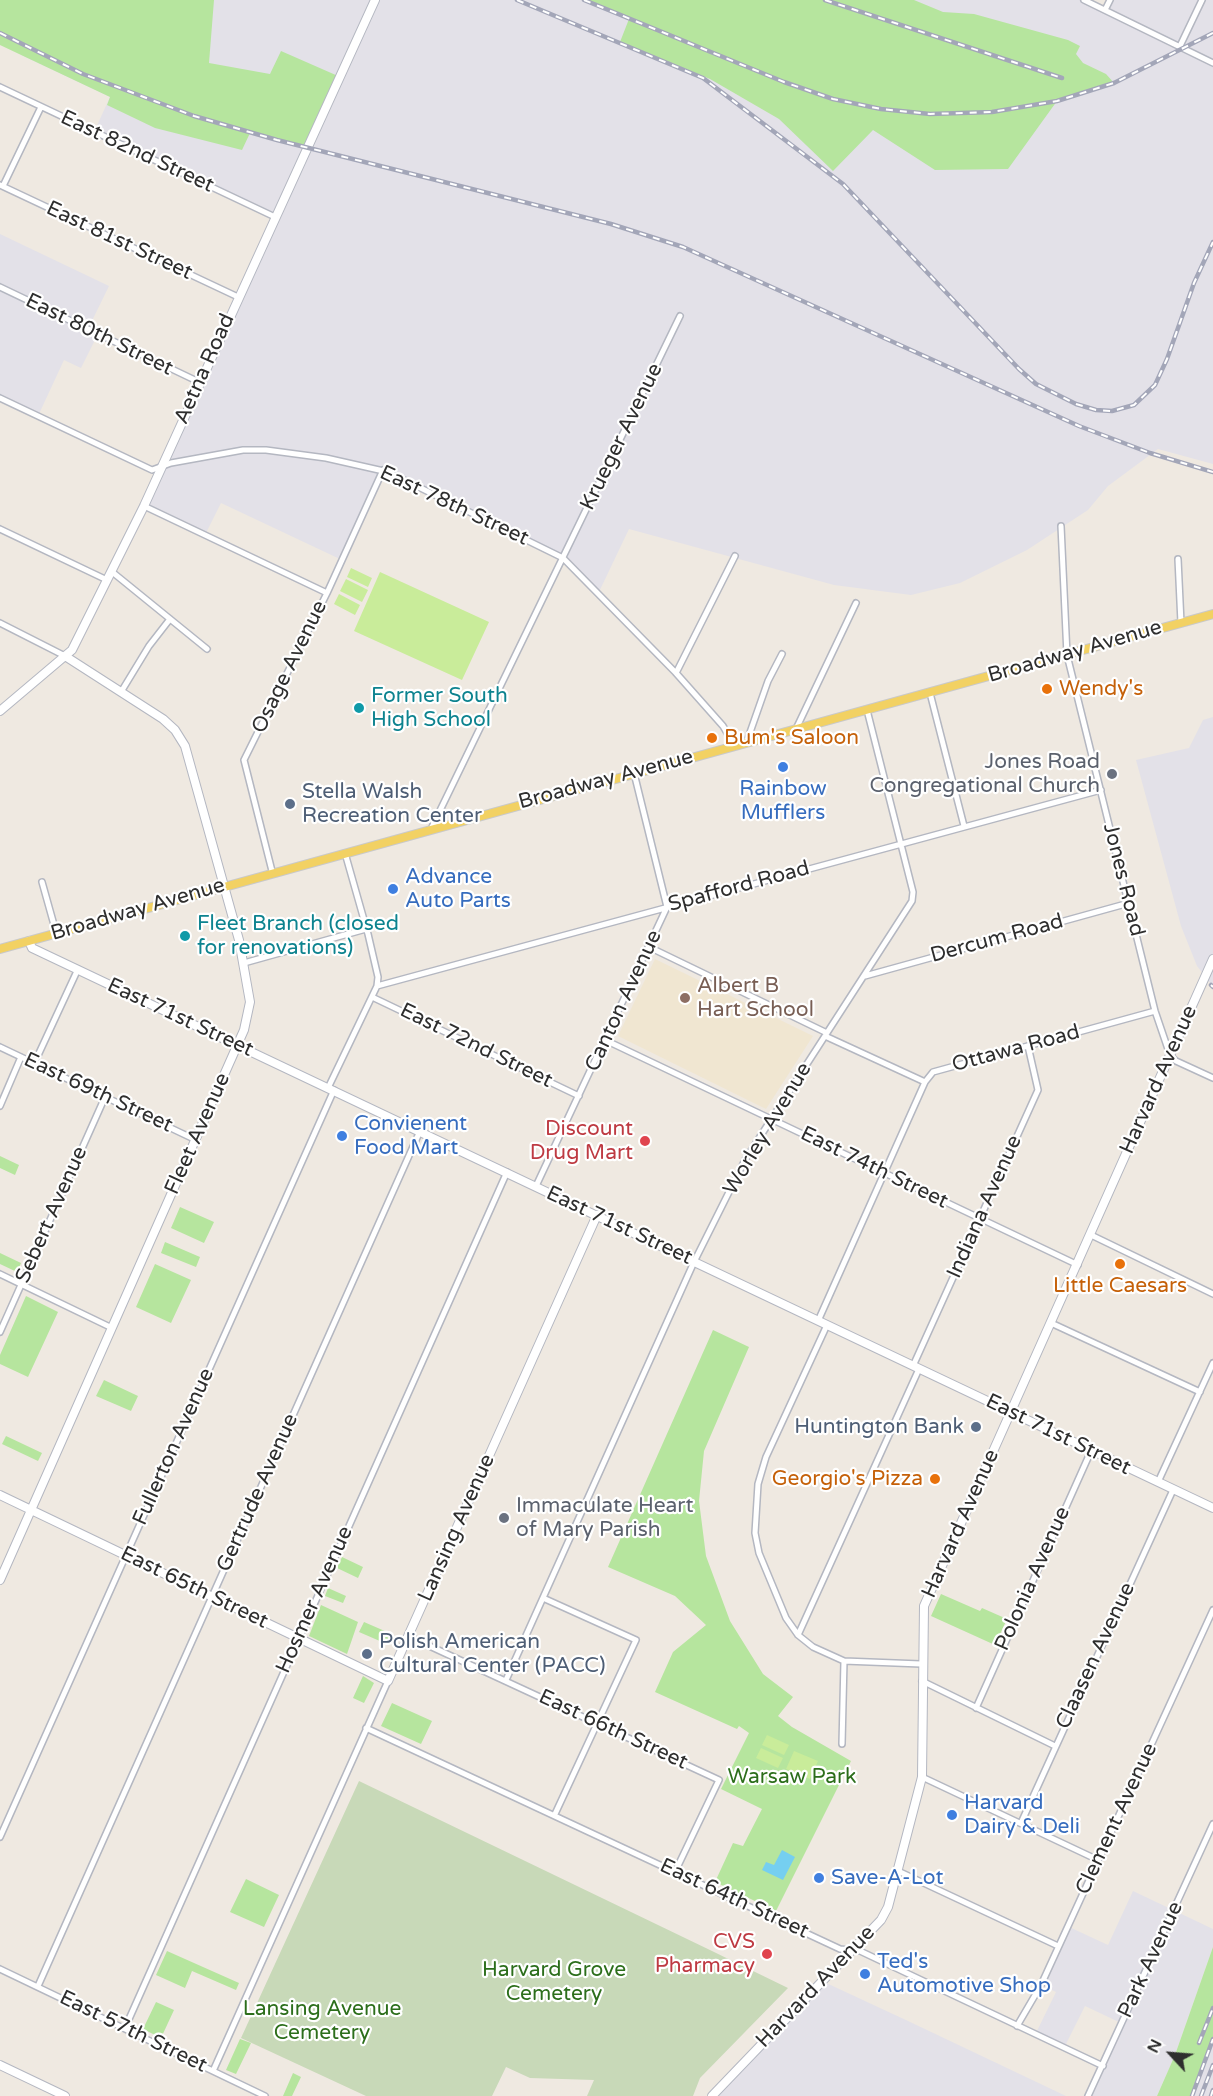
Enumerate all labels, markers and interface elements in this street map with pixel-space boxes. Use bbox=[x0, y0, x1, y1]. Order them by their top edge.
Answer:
street label: East 82nd Street bbox=[56, 105, 218, 199]
street label: East 81st Street bbox=[42, 196, 196, 286]
street label: East 80th Street bbox=[21, 288, 177, 382]
street label: Aetna Road bbox=[169, 310, 241, 428]
street label: Krueger Avenue bbox=[575, 359, 669, 515]
street label: East 78th Street bbox=[376, 461, 532, 551]
street label: Osage Avenue bbox=[247, 597, 333, 737]
street label: Broadway Avenue bbox=[985, 615, 1165, 689]
place label: Wendy's bbox=[1059, 676, 1143, 702]
marker: Wendy's bbox=[1040, 682, 1054, 696]
place label: Former South High School bbox=[371, 683, 508, 733]
marker: Former South High School bbox=[352, 701, 366, 715]
place label: Bum's Saloon bbox=[724, 725, 859, 751]
marker: Bum's Saloon bbox=[705, 731, 719, 745]
street label: Broadway Avenue bbox=[516, 745, 696, 815]
place label: Jones Road Congregational Church bbox=[869, 749, 1100, 799]
marker: Rainbow Mufflers bbox=[776, 760, 790, 774]
marker: Jones Road Congregational Church bbox=[1105, 767, 1119, 781]
place label: Rainbow Mufflers bbox=[739, 776, 827, 826]
place label: Stella Walsh Recreation Center bbox=[302, 779, 482, 829]
marker: Stella Walsh Recreation Center bbox=[283, 797, 297, 811]
street label: Jones Road bbox=[1097, 821, 1149, 939]
street label: Spafford Road bbox=[666, 856, 812, 918]
place label: Advance Auto Parts bbox=[405, 864, 511, 914]
street label: Broadway Avenue bbox=[48, 873, 228, 947]
marker: Advance Auto Parts bbox=[386, 882, 400, 896]
street label: Dercum Road bbox=[928, 909, 1066, 969]
place label: Fleet Branch (closed for renovations) bbox=[197, 911, 399, 961]
street label: Canton Avenue bbox=[580, 926, 668, 1076]
marker: Fleet Branch (closed for renovations) bbox=[178, 929, 192, 943]
street label: East 71st Street bbox=[103, 973, 257, 1063]
place label: Albert B Hart School bbox=[697, 973, 814, 1023]
marker: Albert B Hart School bbox=[678, 991, 692, 1005]
street label: East 72nd Street bbox=[396, 998, 556, 1094]
street label: Harvard Avenue bbox=[1115, 1002, 1203, 1158]
street label: Ottawa Road bbox=[949, 1020, 1083, 1078]
street label: East 69th Street bbox=[20, 1048, 176, 1138]
street label: Worley Avenue bbox=[719, 1058, 817, 1200]
street label: Fleet Avenue bbox=[160, 1069, 236, 1199]
place label: Convienent Food Mart bbox=[354, 1111, 467, 1161]
place label: Discount Drug Mart bbox=[530, 1116, 633, 1166]
street label: East 74th Street bbox=[796, 1121, 952, 1215]
marker: Convienent Food Mart bbox=[335, 1129, 349, 1143]
street label: Indiana Avenue bbox=[942, 1132, 1028, 1282]
marker: Discount Drug Mart bbox=[638, 1134, 652, 1148]
street label: Sebert Avenue bbox=[11, 1143, 93, 1287]
street label: East 71st Street bbox=[542, 1181, 696, 1271]
marker: Little Caesars bbox=[1113, 1257, 1127, 1271]
place label: Little Caesars bbox=[1053, 1273, 1187, 1299]
street label: Fullerton Avenue bbox=[128, 1365, 220, 1529]
street label: East 71st Street bbox=[981, 1389, 1135, 1481]
street label: Gertrude Avenue bbox=[212, 1410, 304, 1576]
place label: Huntington Bank bbox=[794, 1414, 964, 1440]
marker: Huntington Bank bbox=[969, 1420, 983, 1434]
street label: Harvard Avenue bbox=[917, 1446, 1005, 1602]
street label: Lansing Avenue bbox=[413, 1450, 501, 1606]
place label: Georgio's Pizza bbox=[772, 1466, 923, 1492]
marker: Georgio's Pizza bbox=[928, 1472, 942, 1486]
place label: Immaculate Heart of Mary Parish bbox=[516, 1493, 693, 1543]
street label: Polonia Avenue bbox=[990, 1503, 1076, 1655]
marker: Immaculate Heart of Mary Parish bbox=[497, 1511, 511, 1525]
street label: Hosmer Avenue bbox=[271, 1523, 359, 1677]
street label: East 65th Street bbox=[116, 1541, 272, 1635]
street label: Claasen Avenue bbox=[1051, 1579, 1141, 1733]
place label: Polish American Cultural Center (PACC) bbox=[379, 1629, 605, 1679]
marker: Polish American Cultural Center (PACC) bbox=[360, 1647, 374, 1661]
street label: East 66th Street bbox=[535, 1685, 691, 1775]
street label: Clement Avenue bbox=[1071, 1739, 1163, 1899]
park label: Warsaw Park bbox=[728, 1764, 856, 1790]
place label: Harvard Dairy & Deli bbox=[964, 1790, 1080, 1840]
marker: Harvard Dairy & Deli bbox=[945, 1808, 959, 1822]
street label: East 64th Street bbox=[656, 1854, 812, 1944]
place label: Save-A-Lot bbox=[831, 1865, 943, 1891]
marker: Save-A-Lot bbox=[812, 1871, 826, 1885]
street label: Park Avenue bbox=[1113, 1898, 1189, 2022]
street label: Harvard Avenue bbox=[751, 1921, 881, 2053]
place label: CVS Pharmacy bbox=[655, 1929, 755, 1979]
marker: CVS Pharmacy bbox=[760, 1947, 774, 1961]
place label: Ted's Automotive Shop bbox=[877, 1949, 1051, 1999]
park label: Harvard Grove Cemetery bbox=[482, 1957, 626, 2007]
marker: Ted's Automotive Shop bbox=[858, 1967, 872, 1981]
street label: East 57th Street bbox=[55, 1985, 211, 2079]
park label: Lansing Avenue Cemetery bbox=[243, 1996, 401, 2046]
north arrow bbox=[1141, 2024, 1201, 2084]
text: N bbox=[1143, 2036, 1167, 2056]

